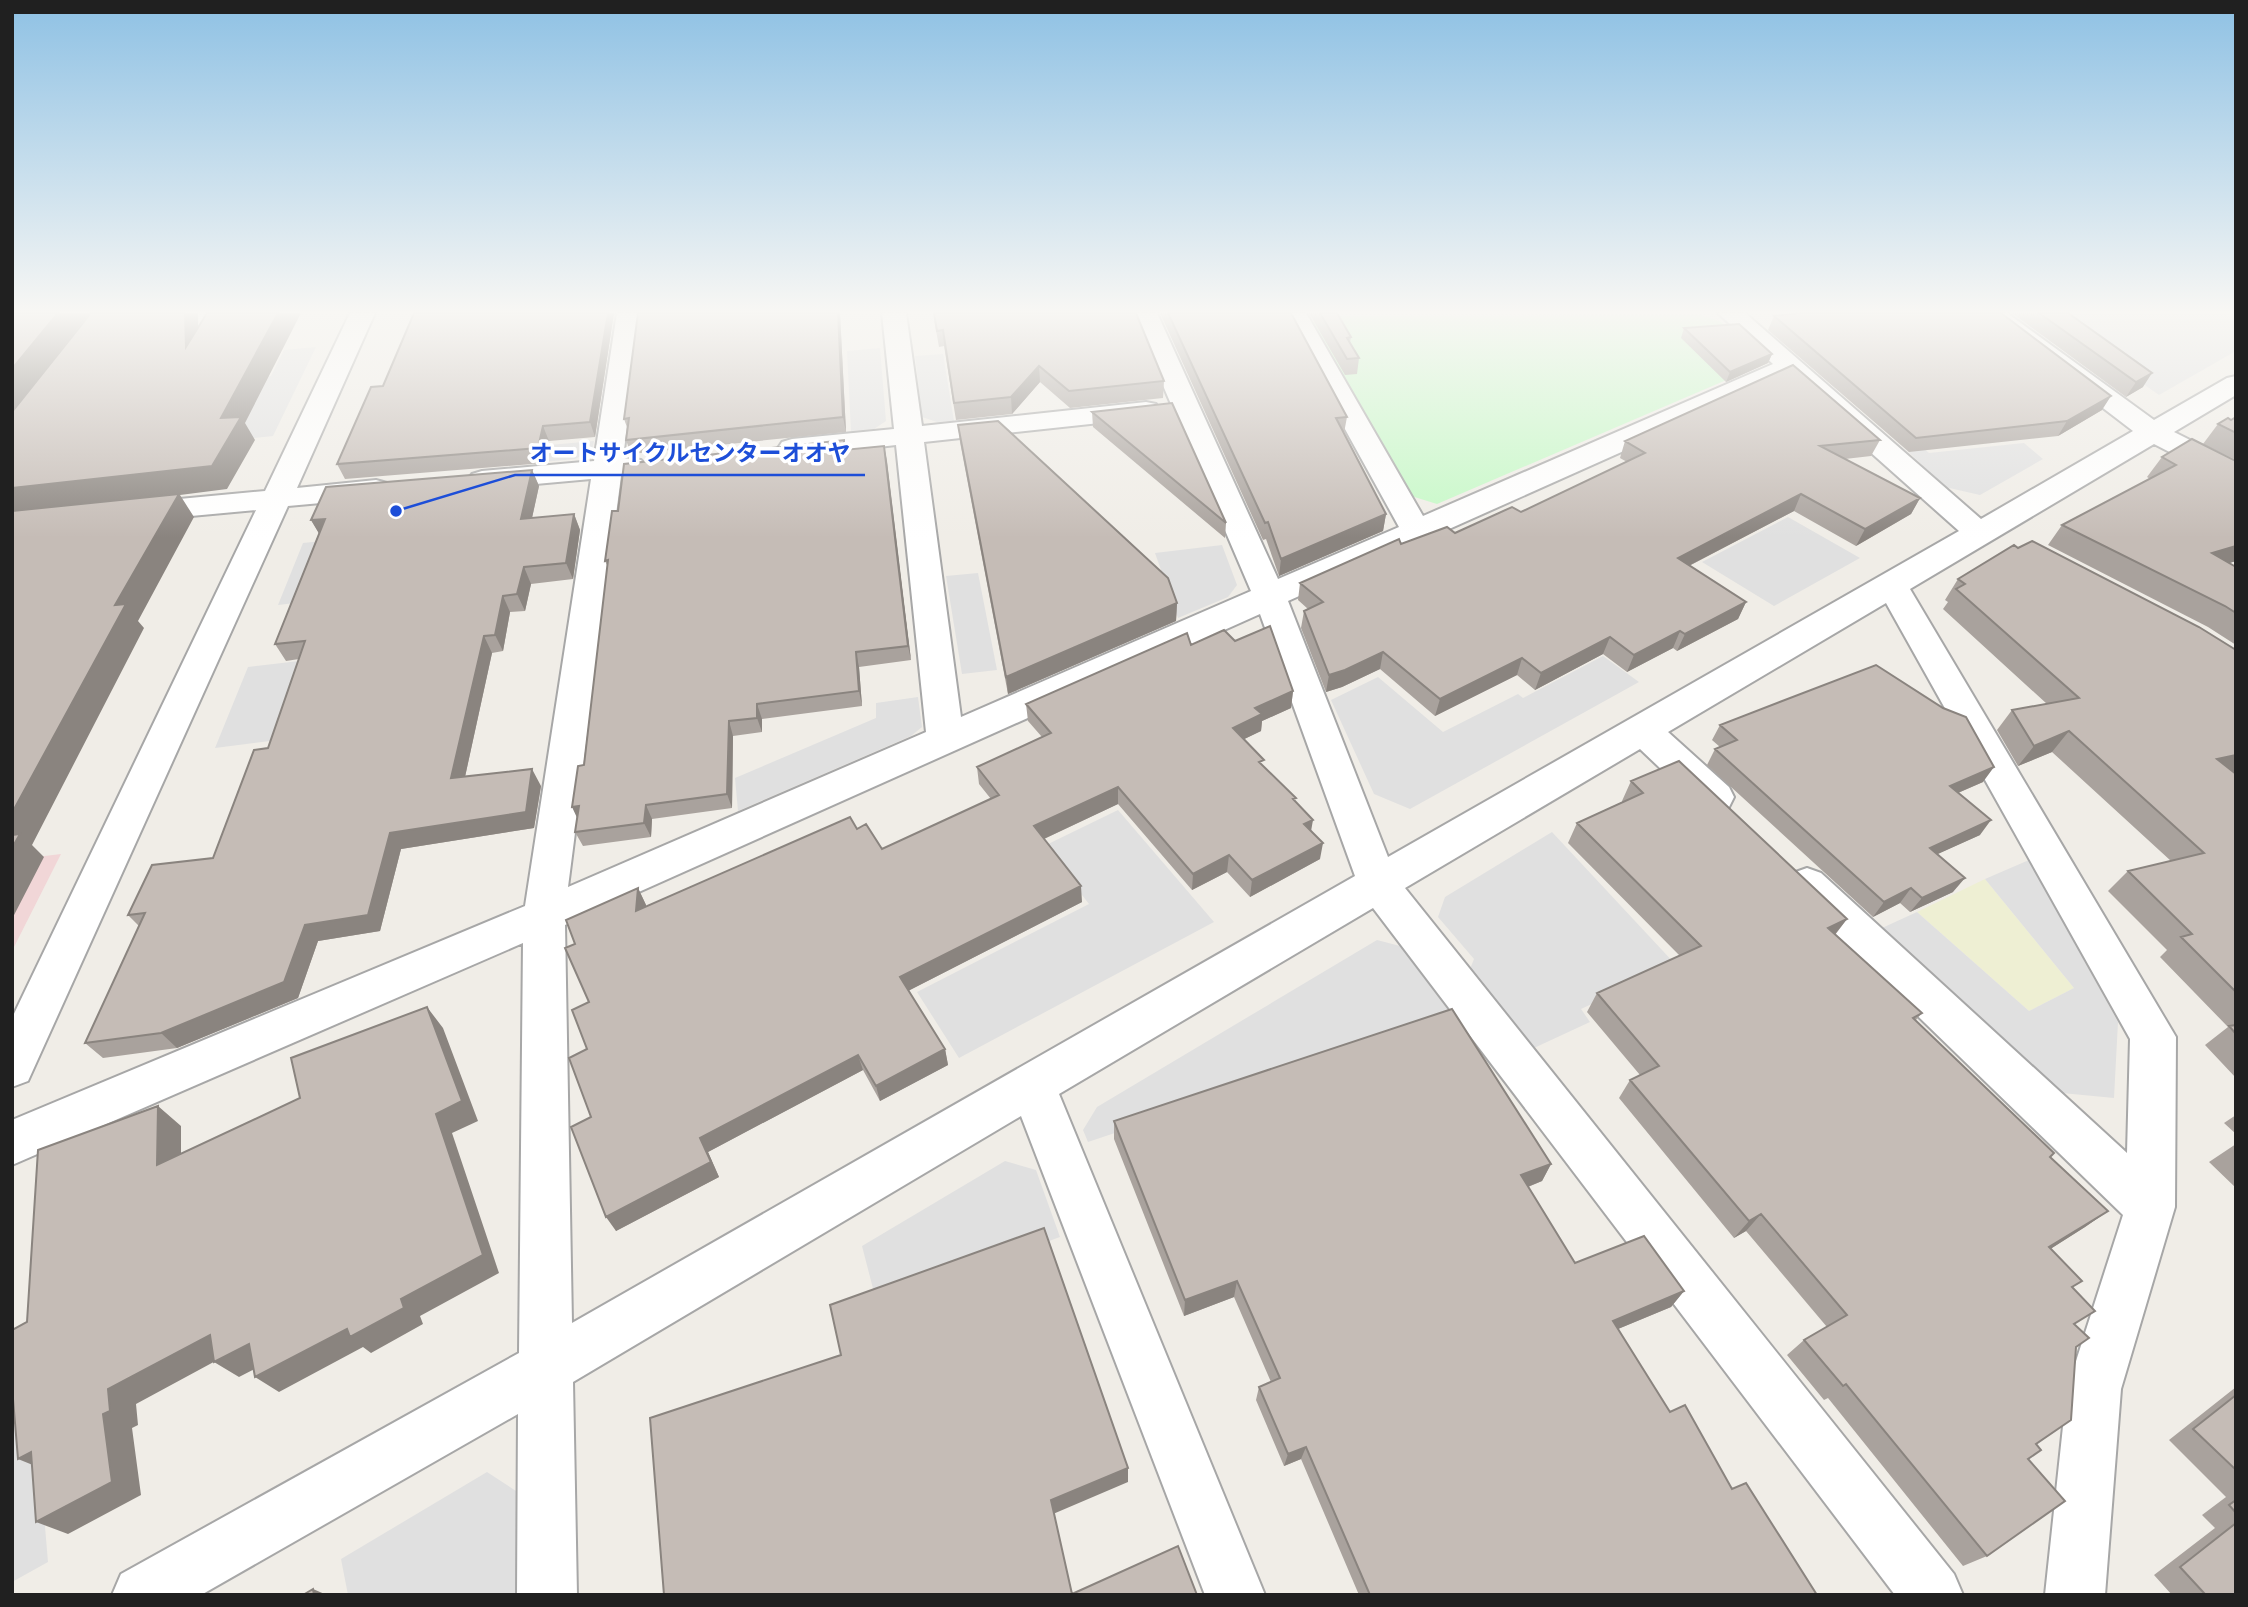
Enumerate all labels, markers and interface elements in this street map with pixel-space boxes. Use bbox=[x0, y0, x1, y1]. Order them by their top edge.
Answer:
callout: オートサイクルセンターオオヤ bbox=[515, 431, 865, 475]
text: オートサイクルセンターオオヤ bbox=[530, 436, 850, 468]

